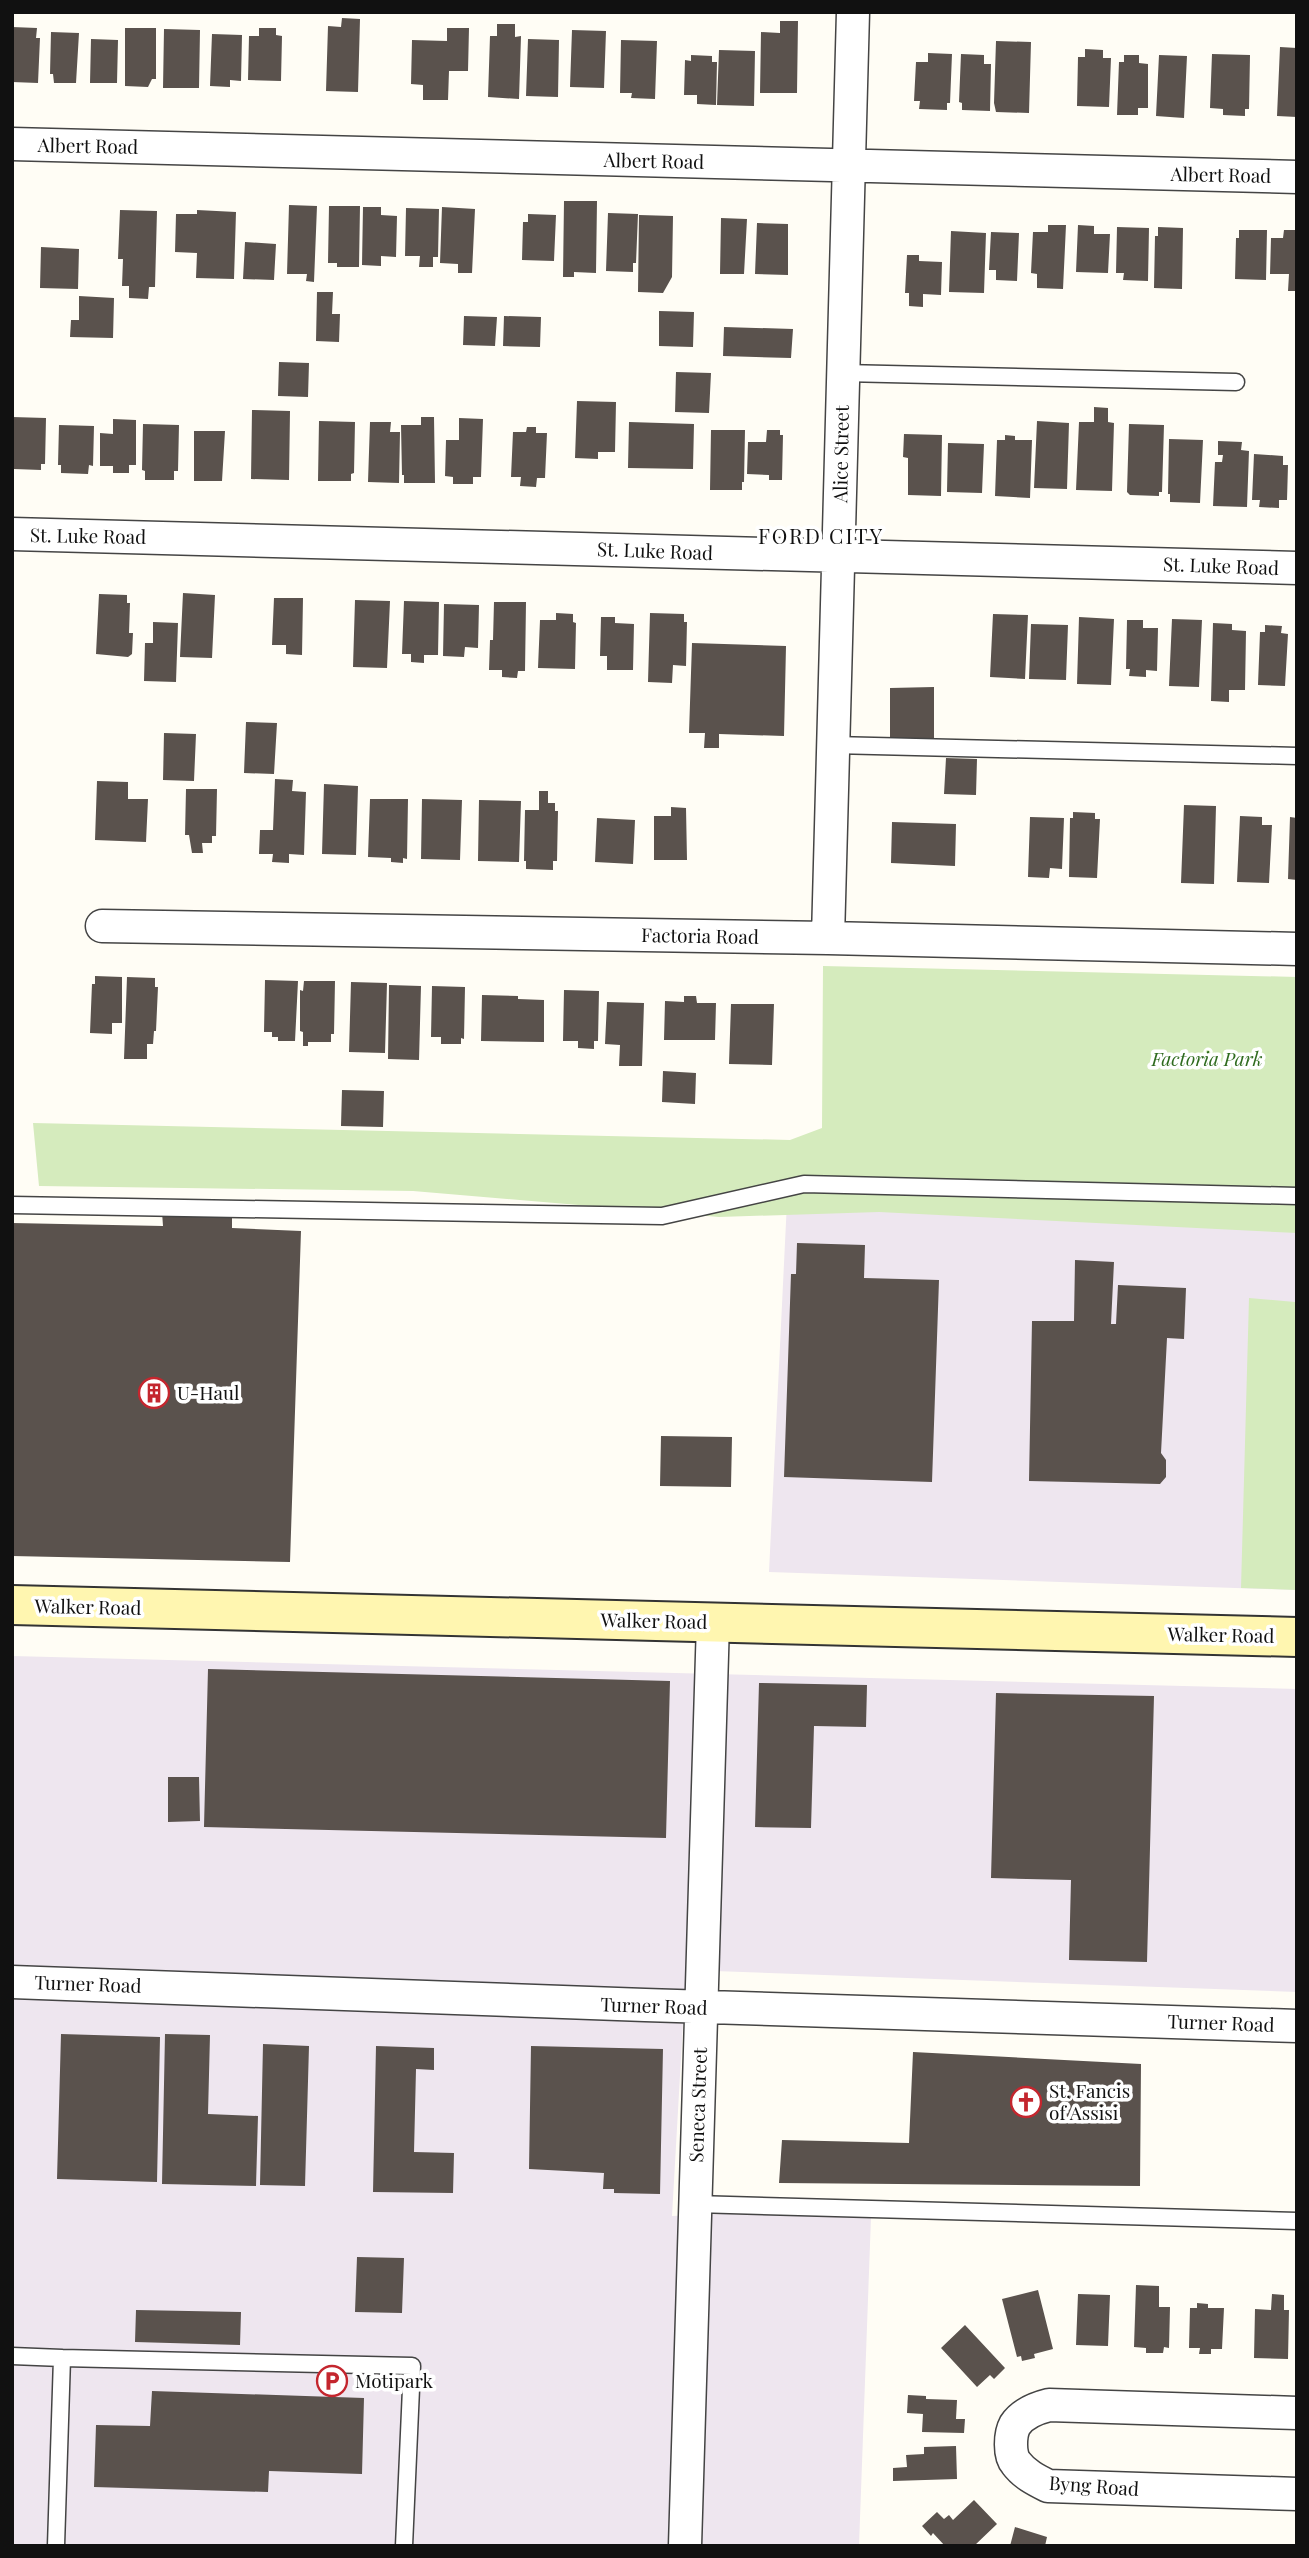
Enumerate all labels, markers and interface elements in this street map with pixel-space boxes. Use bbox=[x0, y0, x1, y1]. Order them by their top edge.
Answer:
street label: Albert Road bbox=[37, 131, 139, 159]
street label: Albert Road bbox=[603, 146, 705, 174]
street label: Albert Road bbox=[1170, 160, 1272, 188]
street label: Alice Street bbox=[826, 405, 854, 504]
street label: St. Luke Road bbox=[30, 521, 146, 549]
district label: FORD CITY bbox=[758, 521, 884, 549]
street label: St. Luke Road bbox=[597, 535, 714, 565]
street label: St. Luke Road bbox=[1163, 550, 1280, 580]
street label: Factoria Road bbox=[641, 921, 759, 949]
park label: Factoria Park bbox=[1150, 1045, 1263, 1071]
building icon: U-Haul bbox=[137, 1376, 171, 1410]
place label: U-Haul bbox=[177, 1379, 240, 1405]
street label: Walker Road bbox=[33, 1592, 142, 1620]
street label: Walker Road bbox=[599, 1606, 708, 1634]
street label: Walker Road bbox=[1166, 1620, 1275, 1648]
street label: Turner Road bbox=[34, 1968, 142, 1998]
street label: Turner Road bbox=[600, 1990, 708, 2020]
street label: Turner Road bbox=[1167, 2007, 1275, 2037]
street label: Seneca Street bbox=[682, 2047, 712, 2163]
place label: St. Fancis of Assisi bbox=[1049, 2077, 1130, 2125]
church icon: St. Fancis of Assisi bbox=[1009, 2085, 1043, 2119]
parking icon: Motipark bbox=[315, 2364, 349, 2398]
place label: Motipark bbox=[355, 2367, 433, 2393]
street label: Byng Road bbox=[1048, 2469, 1140, 2501]

